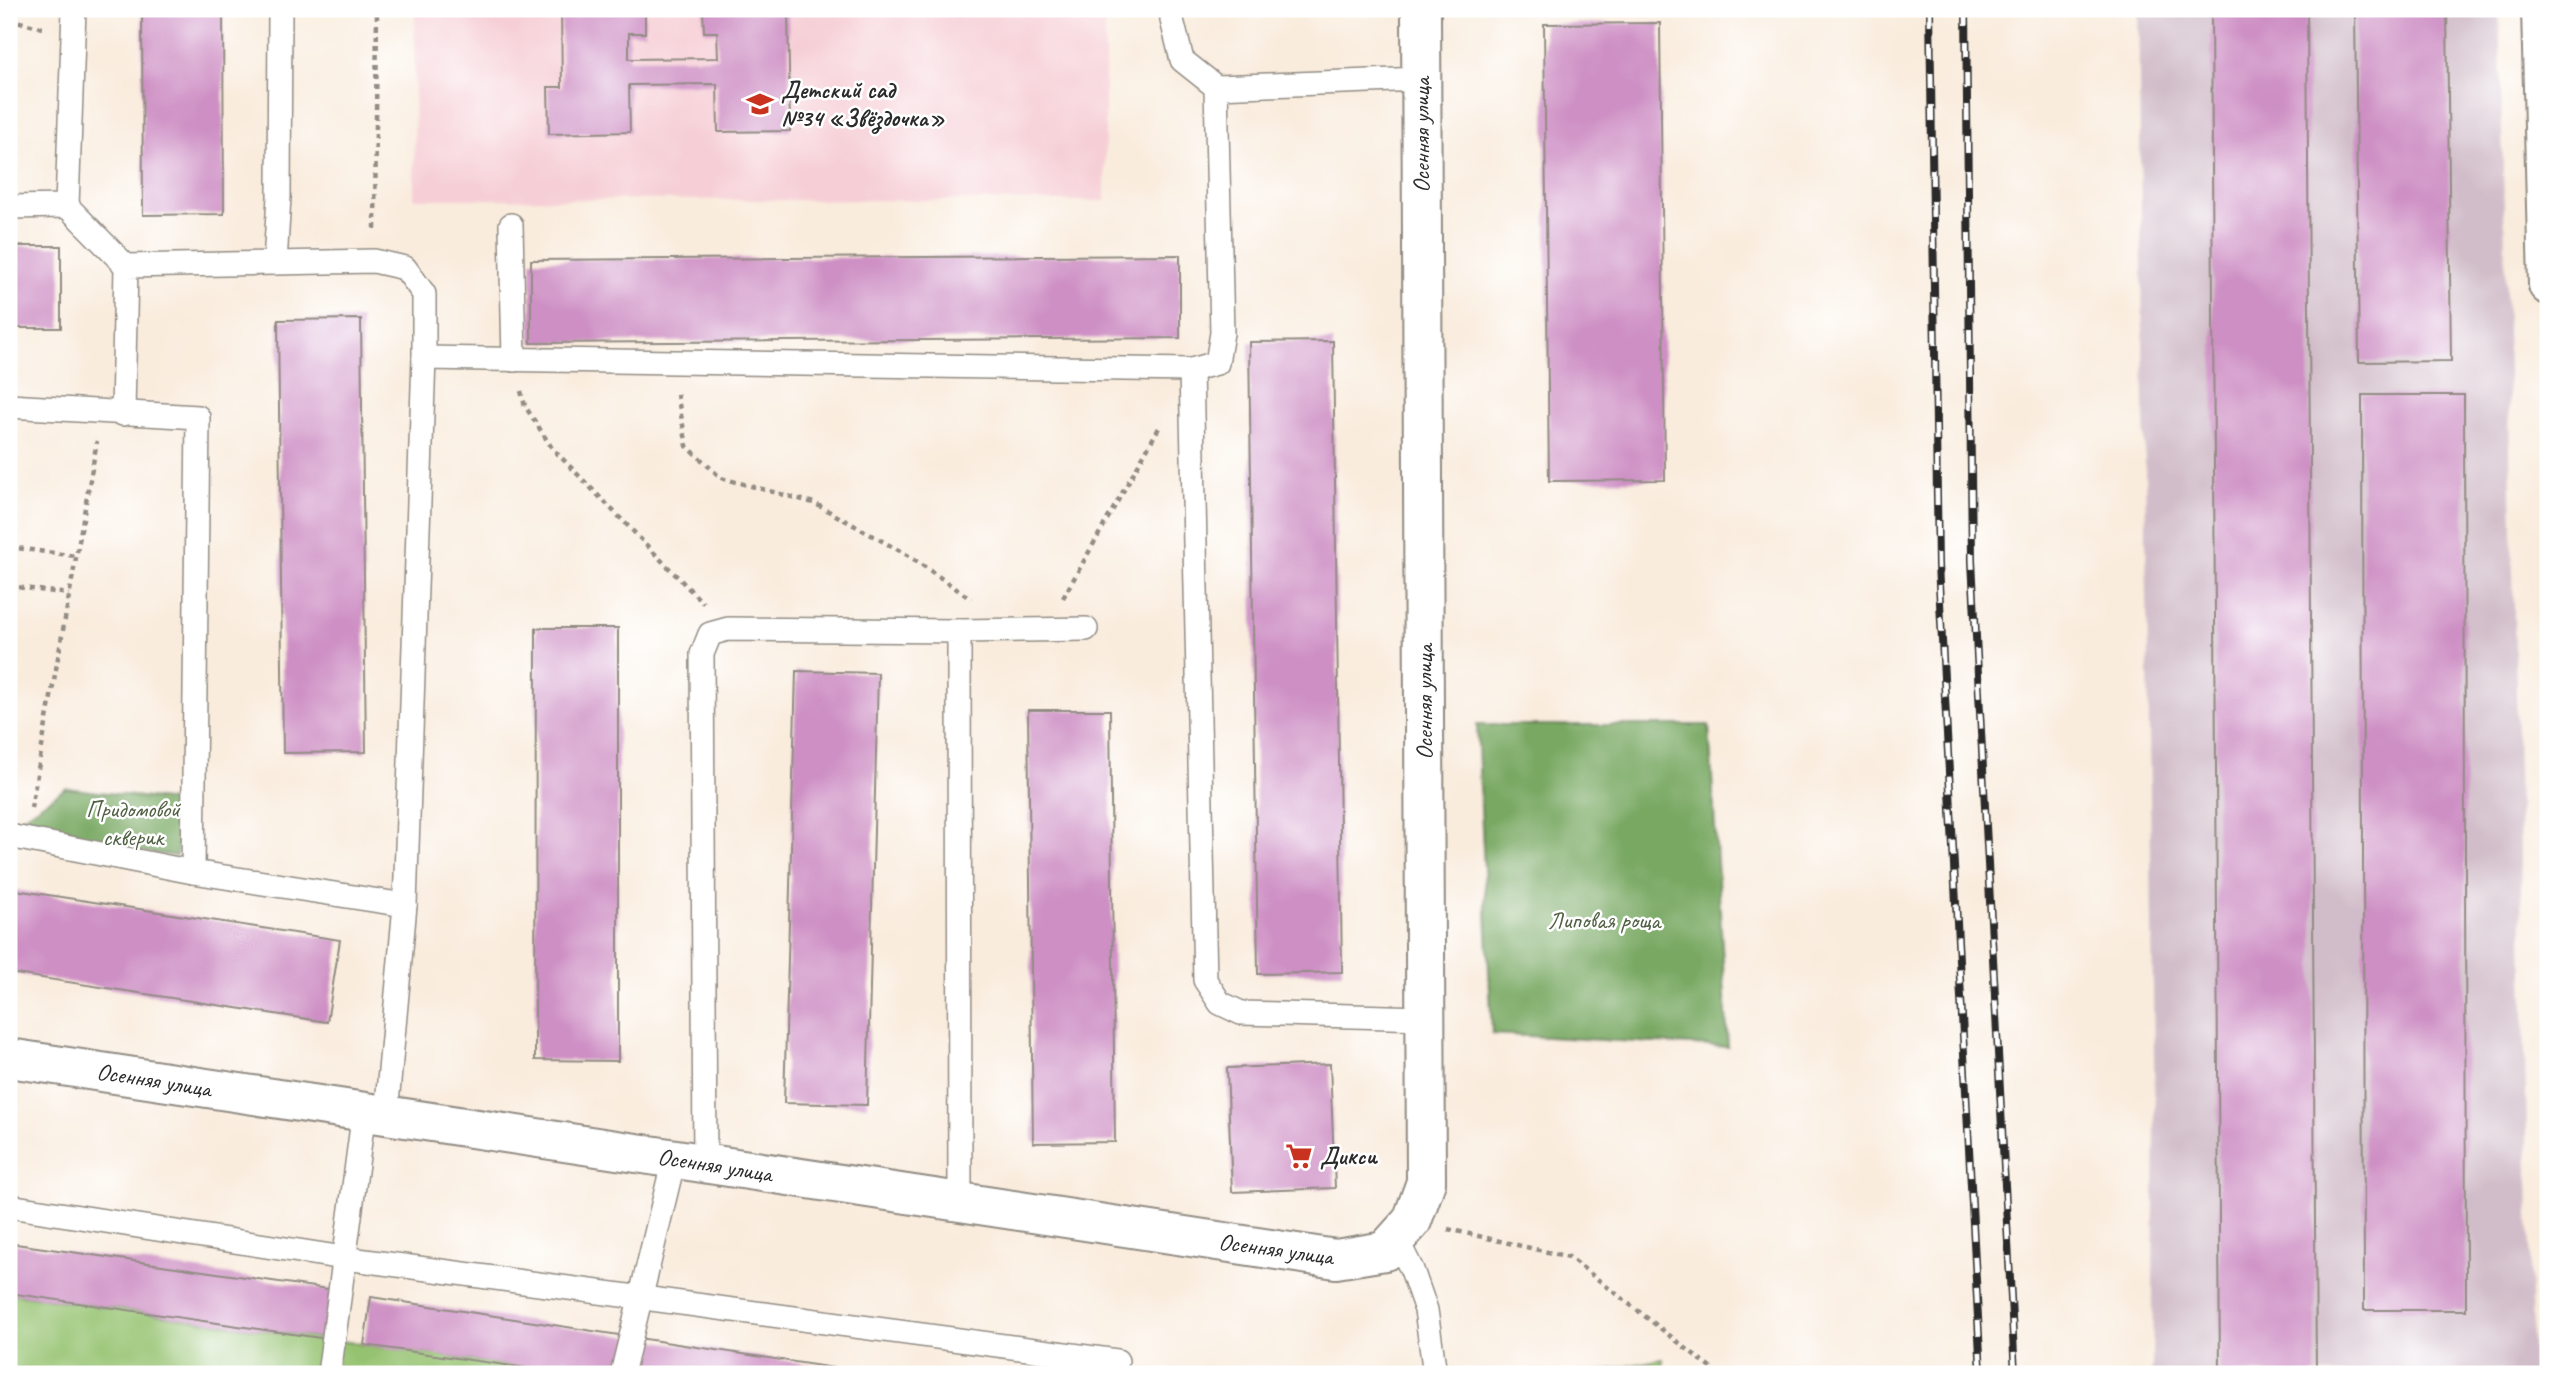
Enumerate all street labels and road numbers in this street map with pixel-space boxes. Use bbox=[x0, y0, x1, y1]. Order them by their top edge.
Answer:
street label: Осенняя улица bbox=[1406, 75, 1436, 193]
street label: Осенняя улица bbox=[1409, 642, 1439, 760]
street label: Осенняя улица bbox=[95, 1056, 215, 1104]
street label: Осенняя улица bbox=[656, 1141, 776, 1189]
street label: Осенняя улица bbox=[1217, 1226, 1337, 1272]

